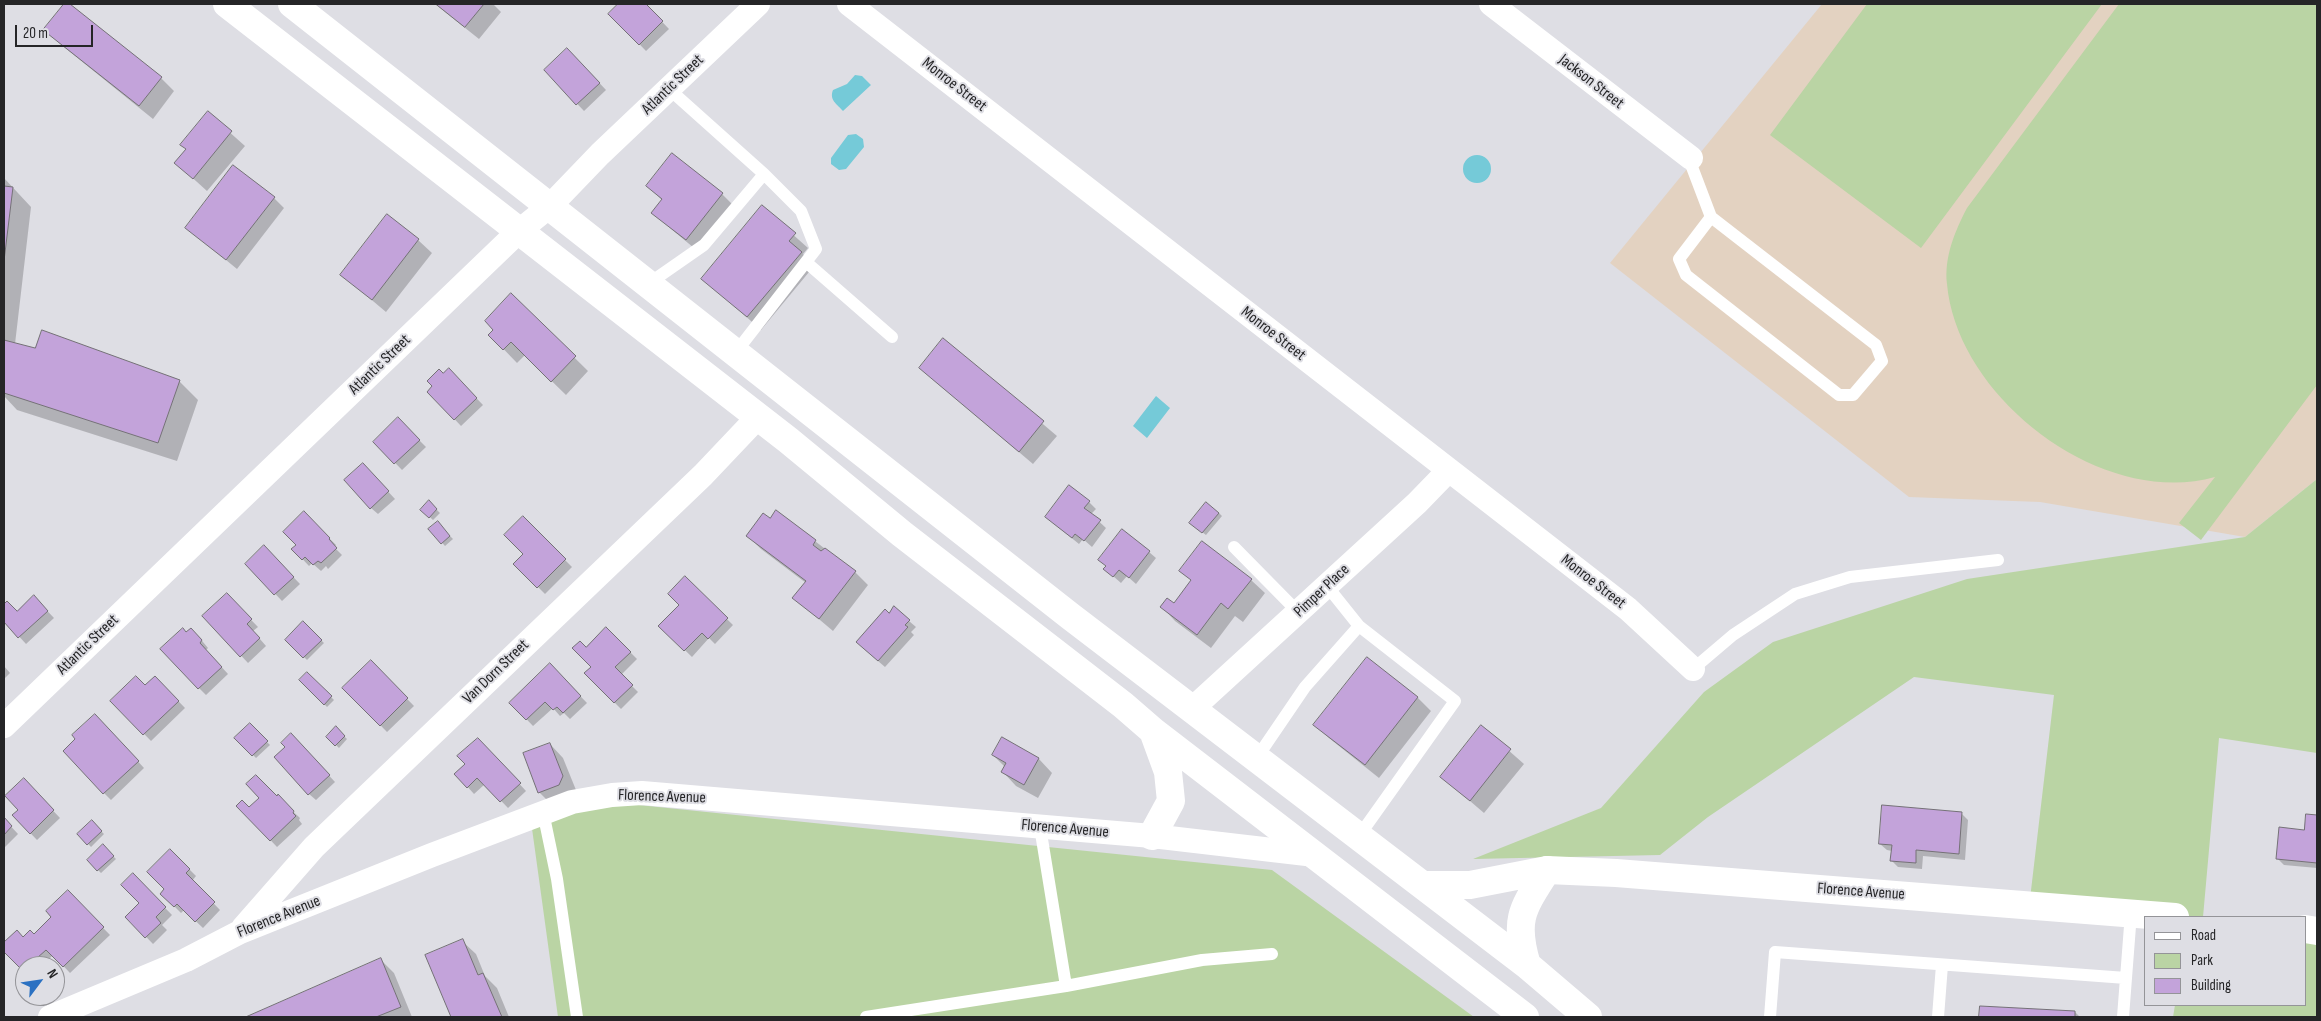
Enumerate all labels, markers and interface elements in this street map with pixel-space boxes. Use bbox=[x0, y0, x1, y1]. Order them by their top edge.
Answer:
scale bar bbox=[18, 15, 95, 47]
text: 20 m bbox=[23, 24, 48, 43]
street label: Atlantic Street bbox=[638, 51, 708, 119]
street label: Jackson Street bbox=[1555, 51, 1627, 113]
street label: Monroe Street bbox=[918, 54, 990, 116]
street label: Monroe Street bbox=[1237, 303, 1309, 365]
street label: Atlantic Street bbox=[345, 331, 415, 399]
street label: Monroe Street bbox=[1557, 551, 1629, 613]
street label: Pimper Place bbox=[1290, 561, 1354, 621]
street label: Atlantic Street bbox=[53, 611, 123, 679]
street label: Van Dorn Street bbox=[459, 636, 533, 708]
street label: Florence Avenue bbox=[618, 786, 706, 808]
street label: Florence Avenue bbox=[1020, 816, 1110, 842]
street label: Florence Avenue bbox=[1817, 879, 1905, 905]
street label: Florence Avenue bbox=[235, 892, 323, 942]
legend bbox=[2144, 916, 2306, 1006]
text: Road bbox=[2191, 926, 2216, 945]
text: Park bbox=[2191, 951, 2213, 970]
north arrow bbox=[15, 956, 65, 1006]
text: N bbox=[43, 966, 62, 981]
text: Building bbox=[2191, 976, 2231, 995]

